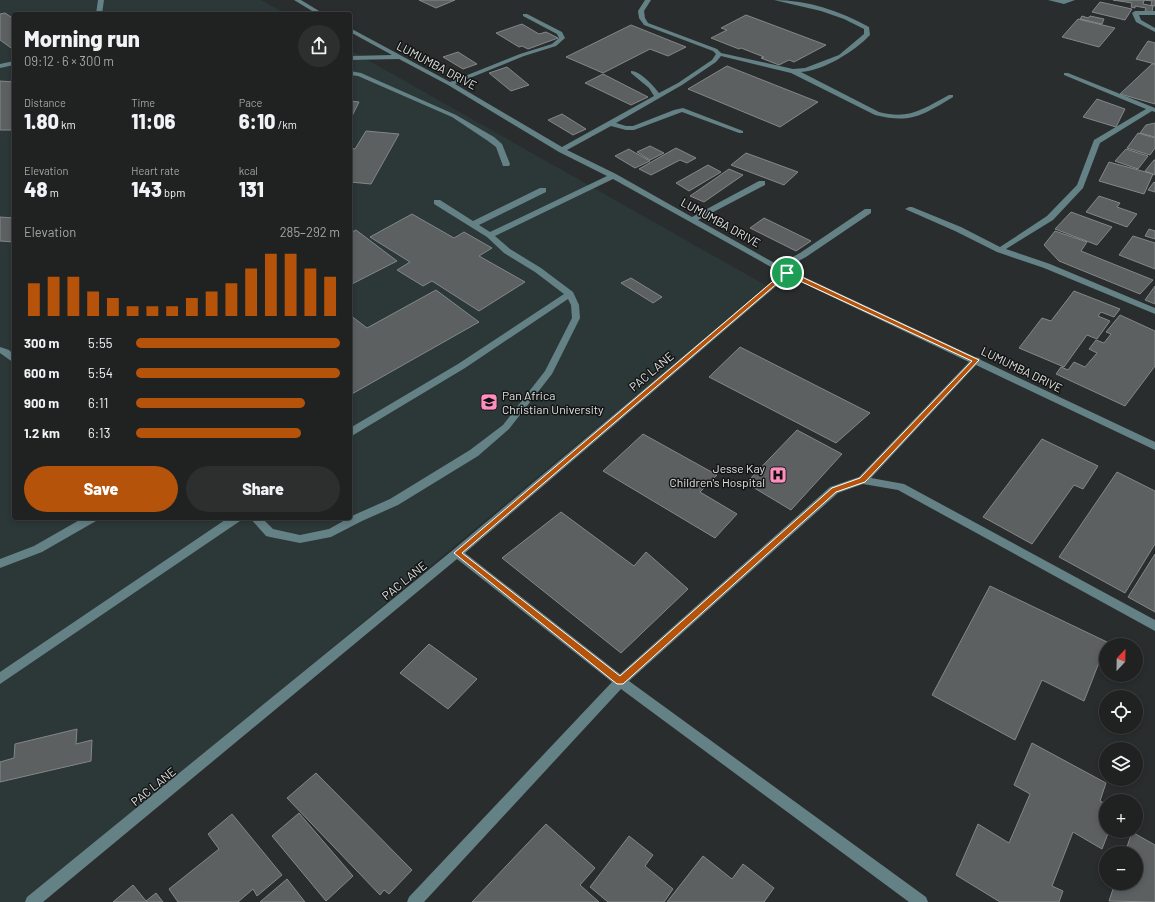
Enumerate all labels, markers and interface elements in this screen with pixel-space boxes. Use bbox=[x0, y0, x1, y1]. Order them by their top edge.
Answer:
text: Morning run bbox=[24, 25, 140, 51]
button: share bbox=[298, 25, 340, 67]
street label: LUMUMBA DRIVE bbox=[395, 38, 479, 92]
text: 09:12 · 6 × 300 m bbox=[24, 53, 114, 69]
text: Distance bbox=[24, 96, 66, 109]
text: Time bbox=[131, 96, 155, 109]
text: Pace bbox=[239, 96, 262, 109]
text: 1.80 bbox=[24, 109, 59, 133]
text: 11:06 bbox=[131, 109, 176, 133]
text: 6:10 bbox=[239, 109, 276, 133]
text: km bbox=[59, 118, 76, 131]
text: /km bbox=[276, 118, 297, 131]
text: Elevation bbox=[24, 164, 68, 177]
text: Heart rate bbox=[131, 164, 180, 177]
text: kcal bbox=[239, 164, 258, 177]
text: 48 bbox=[24, 177, 47, 201]
text: 143 bbox=[131, 177, 162, 201]
text: 131 bbox=[239, 177, 264, 201]
text: m bbox=[47, 186, 59, 199]
text: bpm bbox=[162, 186, 185, 199]
street label: LUMUMBA DRIVE bbox=[679, 194, 763, 250]
text: Elevation bbox=[24, 224, 76, 240]
text: 285–292 m bbox=[280, 224, 340, 240]
pin bbox=[770, 256, 804, 290]
icon: arrive bbox=[776, 262, 798, 284]
text: 300 m bbox=[24, 335, 59, 351]
text: 5:55 bbox=[88, 335, 112, 351]
street label: LUMUMBA DRIVE bbox=[979, 343, 1065, 395]
street label: PAC LANE bbox=[626, 348, 676, 394]
text: 600 m bbox=[24, 365, 59, 381]
text: 5:54 bbox=[88, 365, 113, 381]
place label: Pan Africa Christian University bbox=[502, 388, 604, 416]
school or university icon: Pan Africa Christian University bbox=[479, 392, 499, 412]
text: 900 m bbox=[24, 395, 59, 411]
text: 6:11 bbox=[88, 395, 108, 411]
text: 1.2 km bbox=[24, 425, 60, 441]
text: 6:13 bbox=[88, 425, 110, 441]
place label: Jesse Kay Children's Hospital bbox=[670, 461, 765, 489]
hospital icon: Jesse Kay Children's Hospital bbox=[768, 465, 788, 485]
button: Save bbox=[24, 466, 178, 512]
button: Share bbox=[186, 466, 340, 512]
street label: PAC LANE bbox=[379, 558, 429, 602]
north arrow bbox=[1099, 638, 1143, 682]
map controls bbox=[1099, 638, 1143, 890]
button: locate bbox=[1099, 690, 1143, 734]
button: layers bbox=[1099, 742, 1143, 786]
street label: PAC LANE bbox=[128, 764, 178, 808]
button: + bbox=[1099, 794, 1143, 838]
button: − bbox=[1099, 846, 1143, 890]

